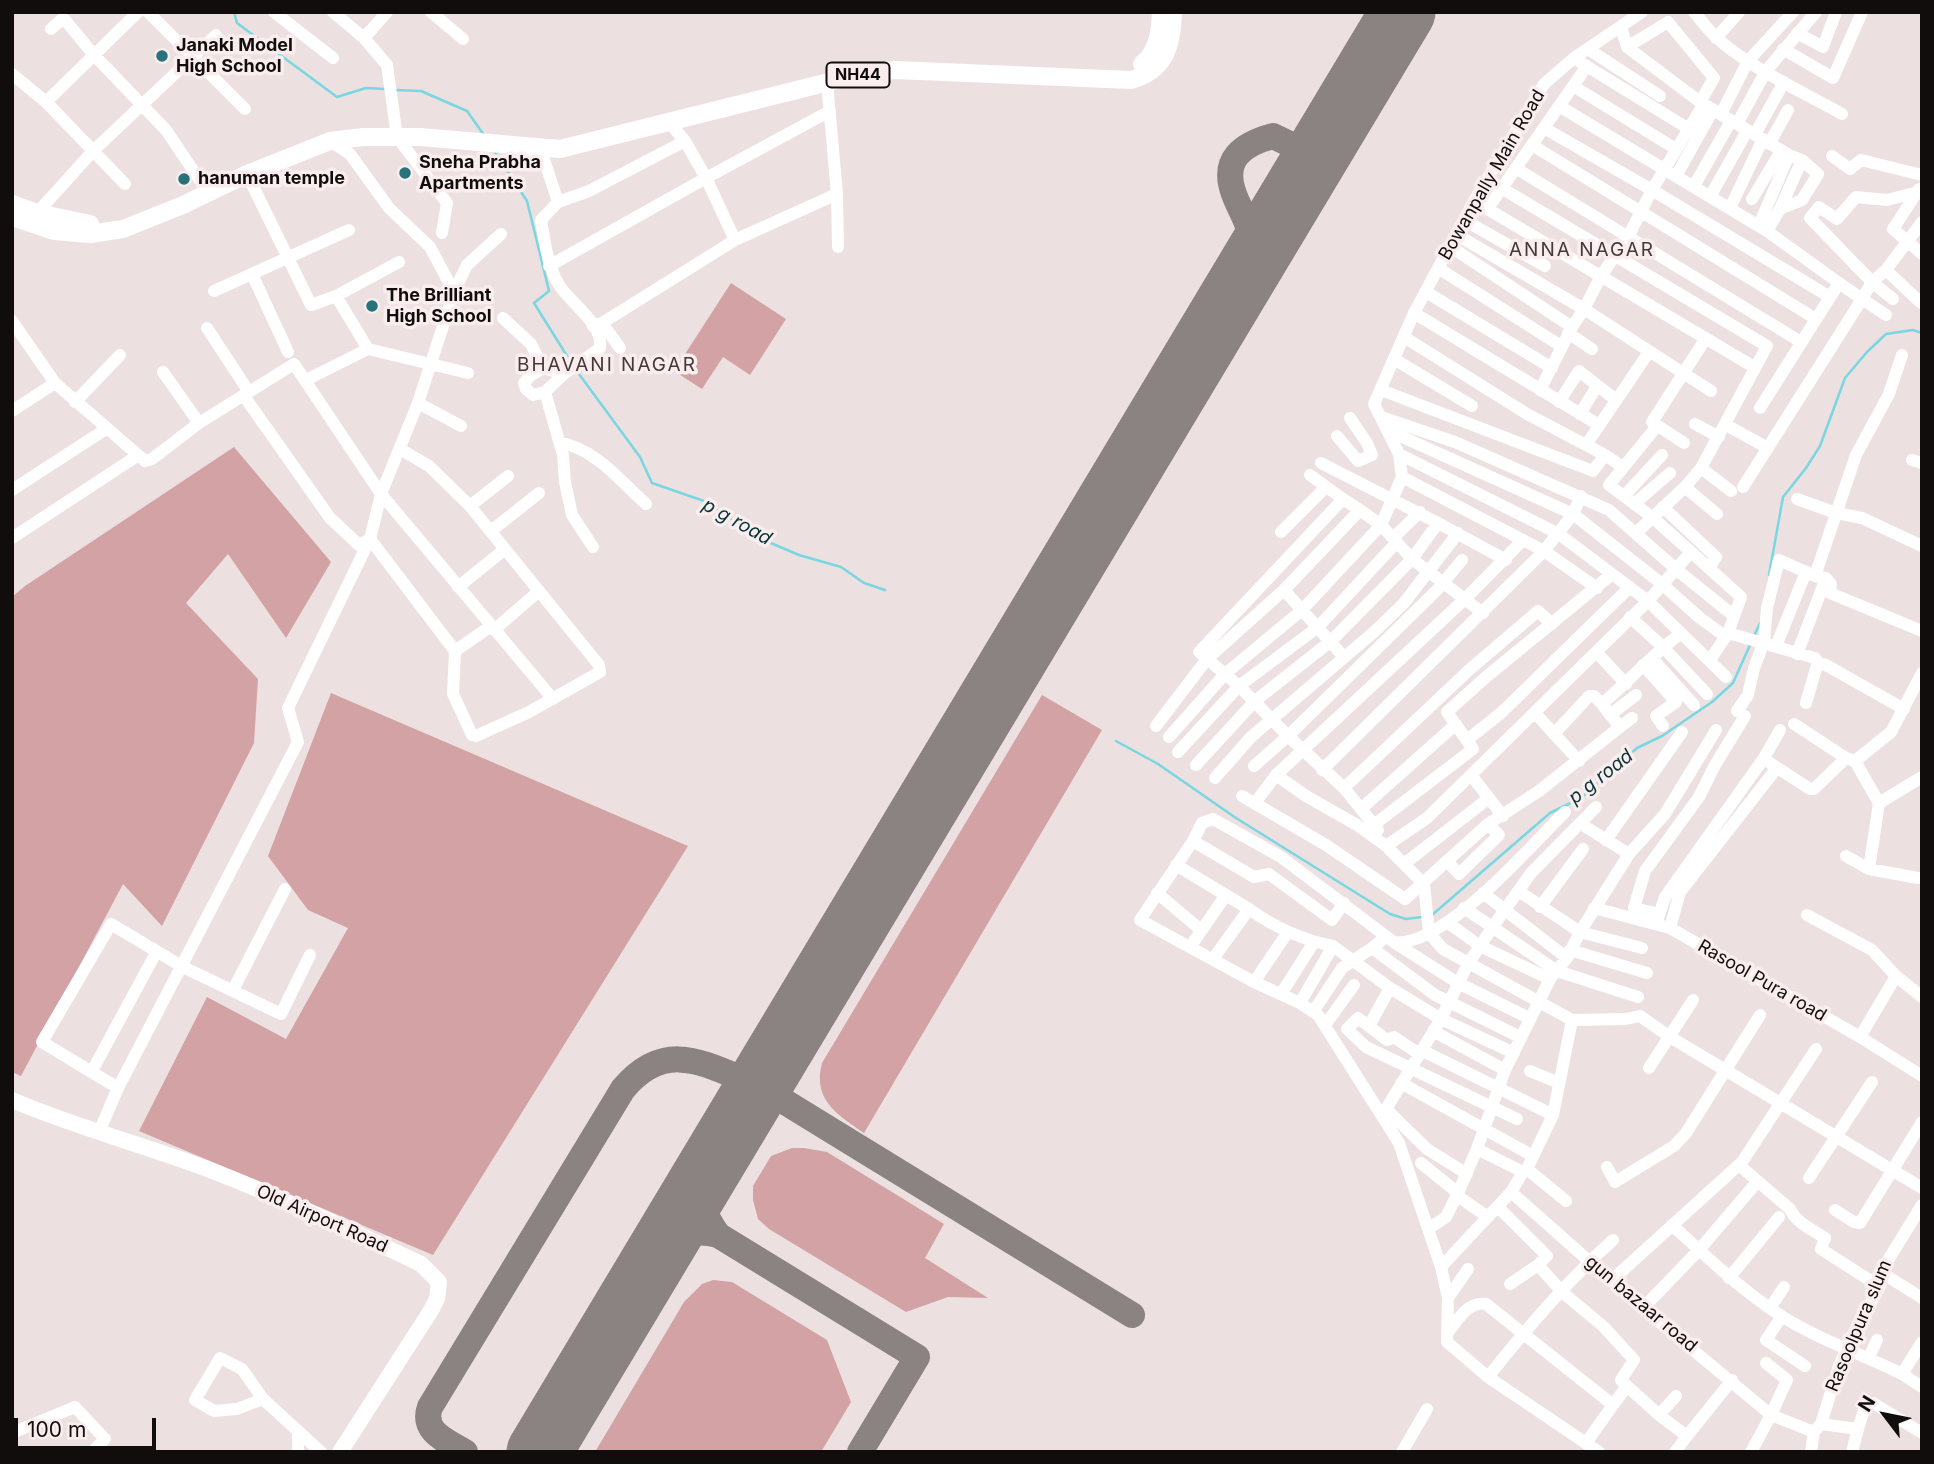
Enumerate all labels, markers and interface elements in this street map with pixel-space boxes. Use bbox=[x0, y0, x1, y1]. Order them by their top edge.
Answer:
place label: Janaki Model High School bbox=[176, 35, 293, 78]
marker: Janaki Model High School bbox=[154, 48, 170, 64]
road number: NH44 bbox=[826, 62, 890, 88]
street label: Bowanpally Main Road bbox=[1434, 86, 1550, 264]
place label: Sneha Prabha Apartments bbox=[419, 152, 541, 194]
marker: Sneha Prabha Apartments bbox=[397, 165, 413, 181]
place label: hanuman temple bbox=[198, 168, 345, 190]
marker: hanuman temple bbox=[176, 171, 192, 187]
district label: ANNA NAGAR bbox=[1510, 239, 1654, 261]
place label: The Brilliant High School bbox=[386, 285, 492, 328]
marker: The Brilliant High School bbox=[364, 298, 380, 314]
district label: BHAVANI NAGAR bbox=[519, 354, 695, 376]
water label: p g road bbox=[698, 494, 776, 550]
water label: p g road bbox=[1564, 745, 1638, 809]
street label: Rasool Pura road bbox=[1694, 935, 1830, 1027]
street label: Old Airport Road bbox=[253, 1180, 391, 1258]
street label: gun bazaar road bbox=[1581, 1251, 1701, 1357]
street label: Rasoolpura slum bbox=[1822, 1257, 1896, 1395]
north arrow bbox=[1850, 1380, 1920, 1450]
text: N bbox=[1853, 1391, 1880, 1416]
scale bar bbox=[18, 1404, 159, 1448]
text: 100 m bbox=[27, 1417, 86, 1442]

